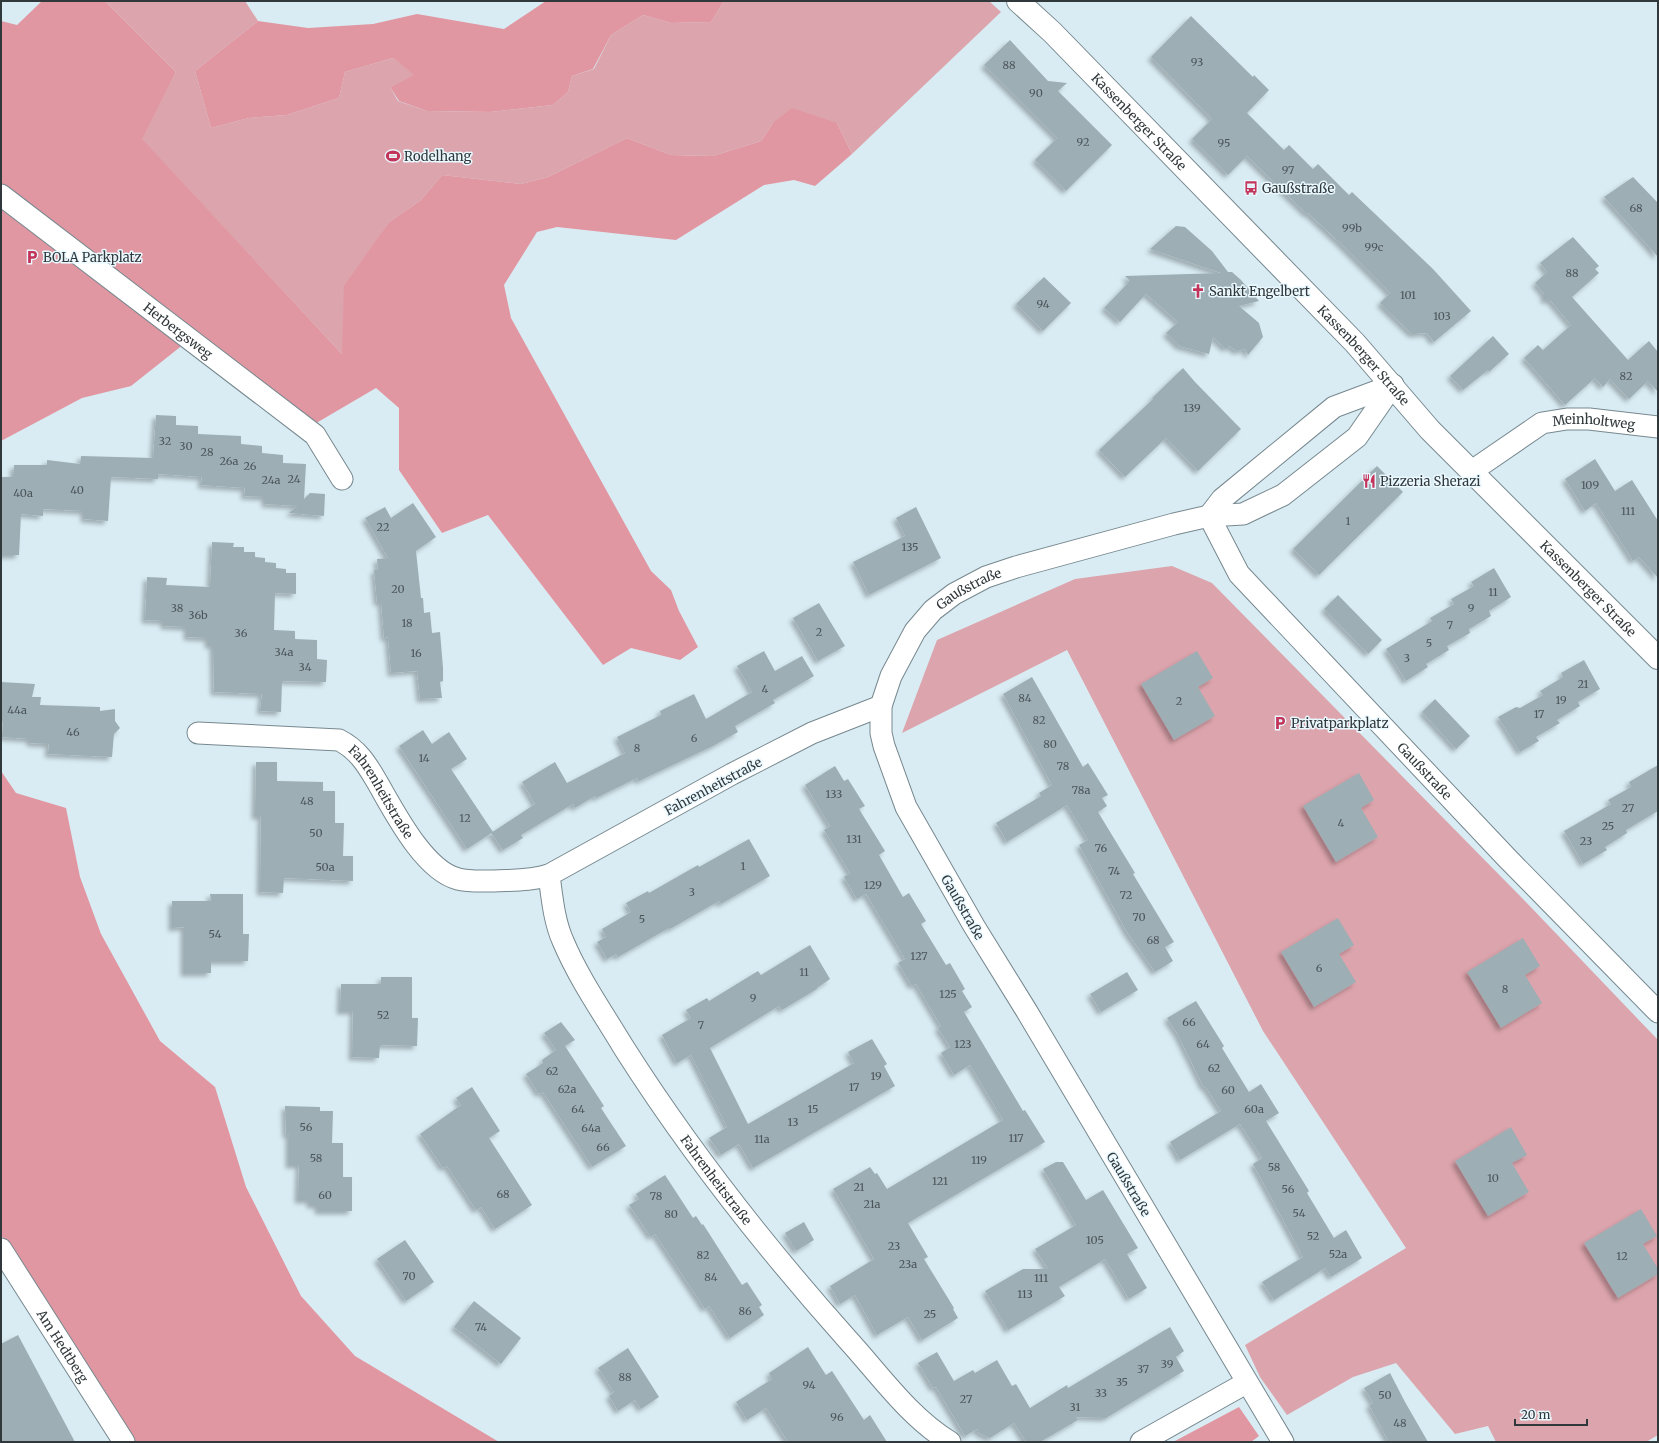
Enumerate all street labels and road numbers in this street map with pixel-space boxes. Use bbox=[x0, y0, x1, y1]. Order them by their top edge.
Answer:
street label: Kassenberger Straße bbox=[1088, 70, 1190, 174]
street label: Herbergsweg bbox=[140, 299, 216, 363]
street label: Kassenberger Straße bbox=[1314, 302, 1413, 409]
street label: Meinholtweg bbox=[1551, 411, 1636, 433]
street label: Kassenberger Straße bbox=[1536, 537, 1640, 641]
street label: Gaußstraße bbox=[933, 564, 1004, 614]
street label: Gaußstraße bbox=[1393, 739, 1456, 803]
street label: Fahrenheitstraße bbox=[345, 741, 417, 842]
street label: Fahrenheitstraße bbox=[662, 754, 765, 819]
street label: Gaußstraße bbox=[937, 872, 988, 943]
street label: Fahrenheitstraße bbox=[677, 1132, 755, 1229]
street label: Gaußstraße bbox=[1103, 1149, 1155, 1220]
street label: Am Hedtberg bbox=[32, 1306, 92, 1386]

